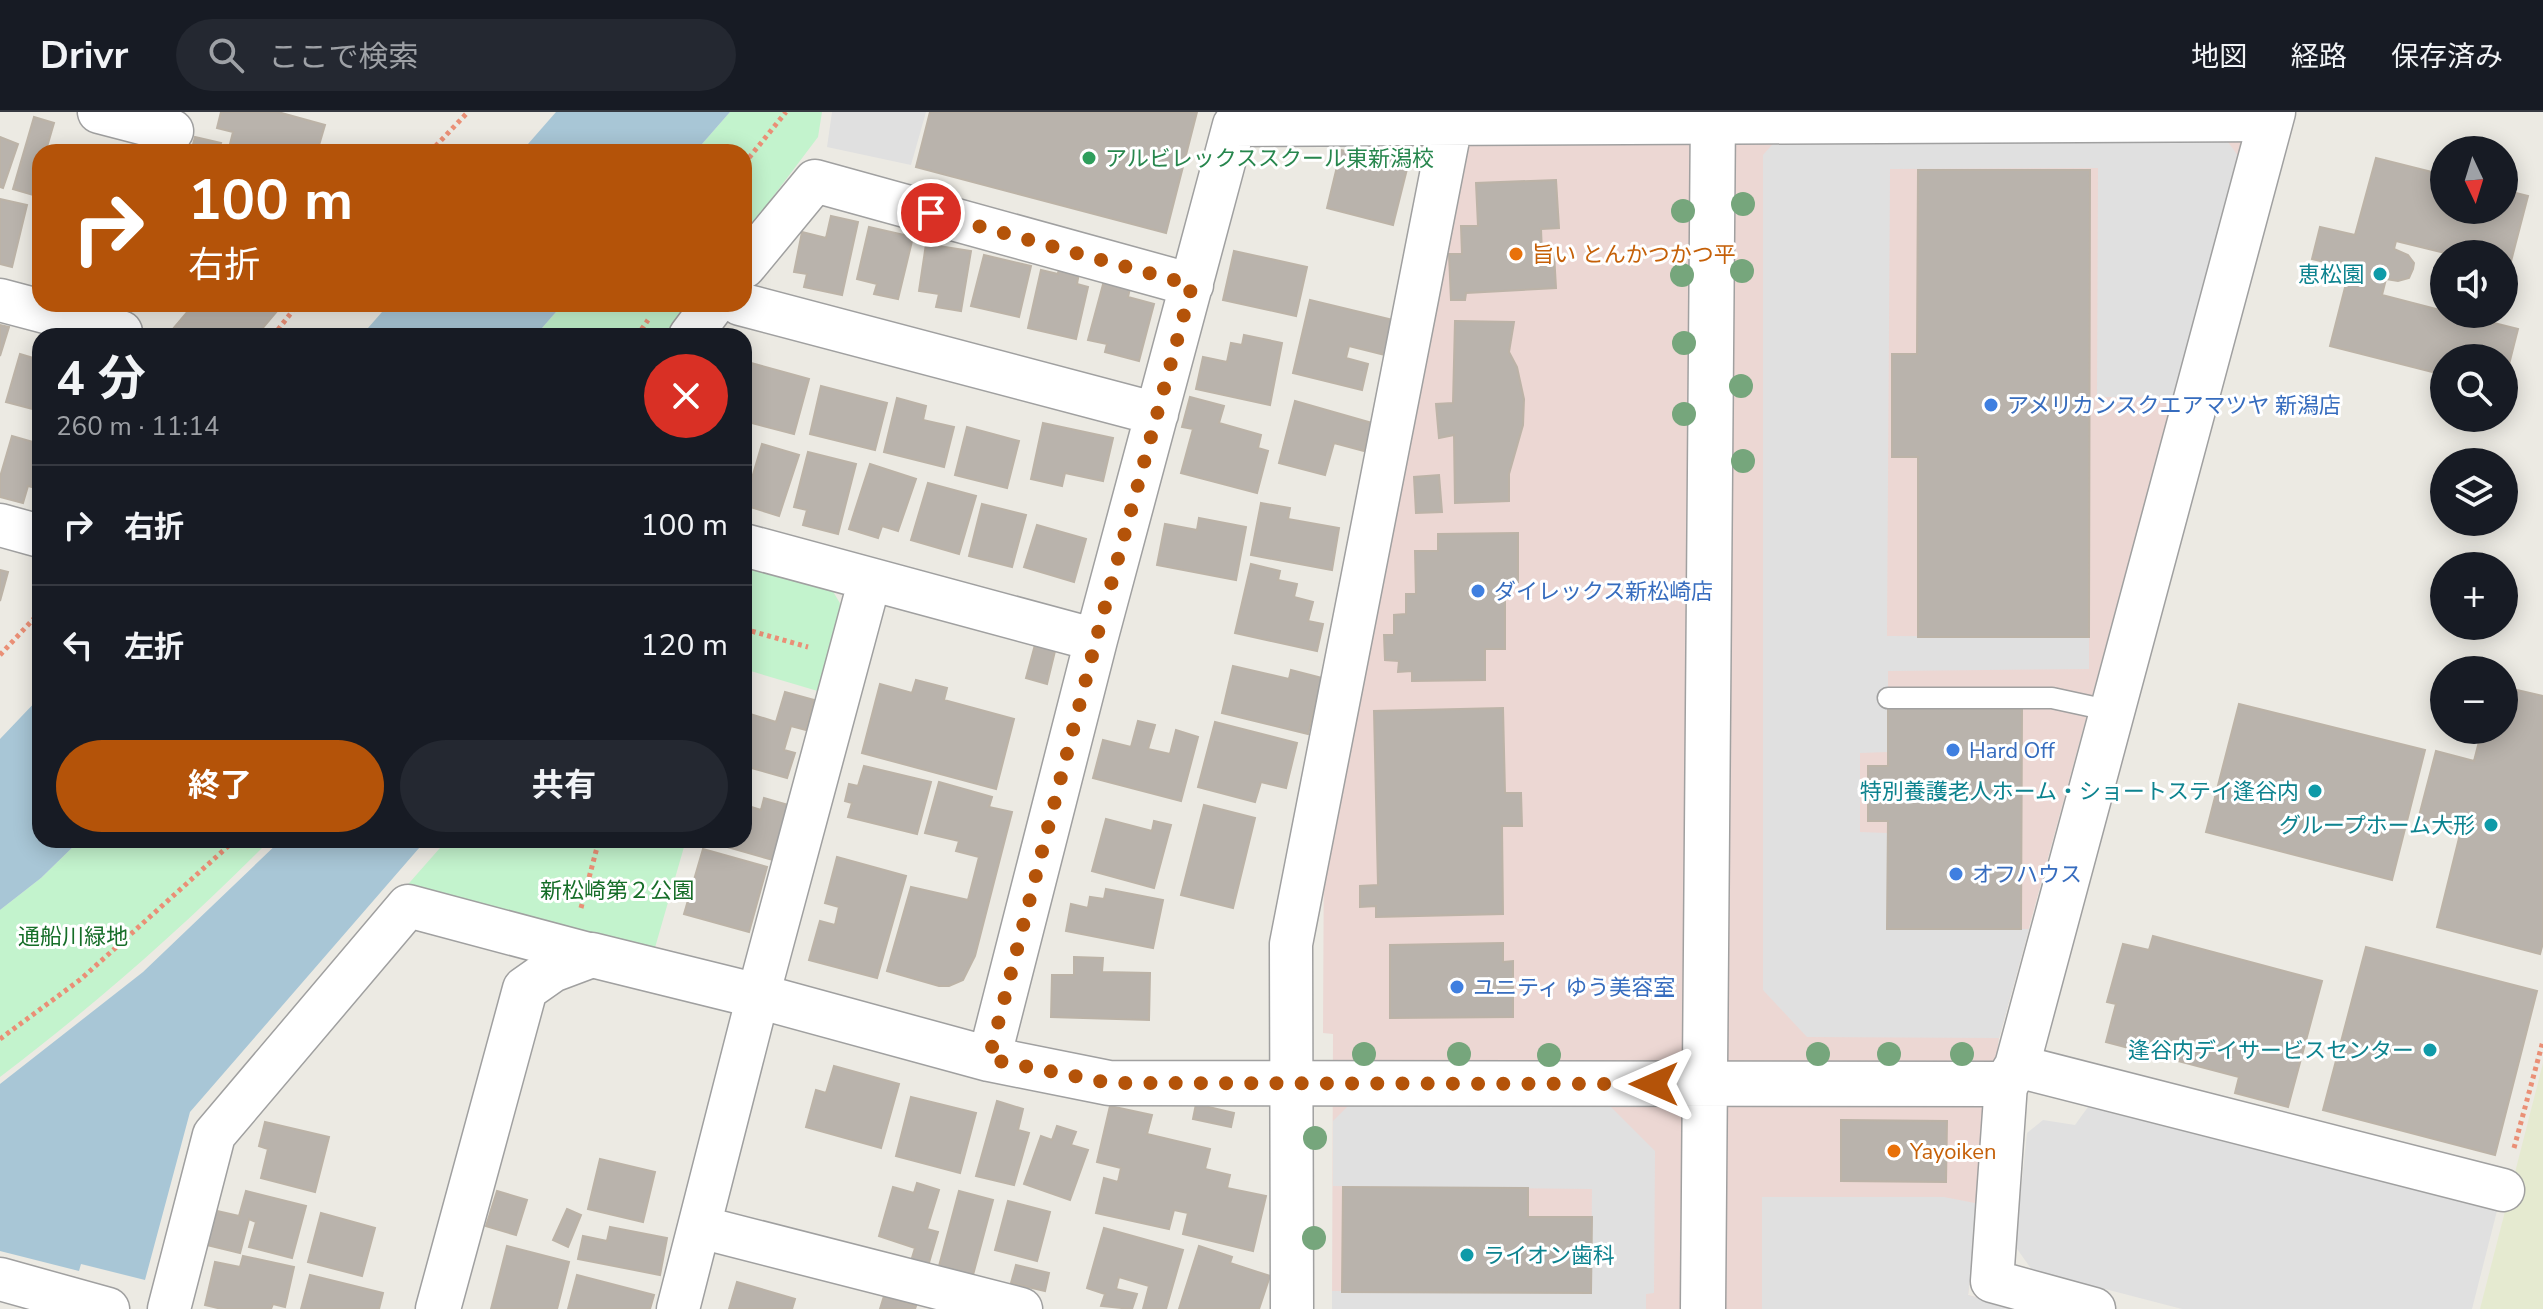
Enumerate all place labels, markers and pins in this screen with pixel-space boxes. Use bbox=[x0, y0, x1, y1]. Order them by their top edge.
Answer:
place label: アルビレックススクール東新潟校 bbox=[1105, 144, 1434, 174]
marker: アルビレックススクール東新潟校 bbox=[1080, 149, 1098, 167]
pin bbox=[897, 179, 965, 247]
place label: 旨い とんかつかつ平 bbox=[1532, 240, 1736, 270]
marker: 旨い とんかつかつ平 bbox=[1507, 245, 1525, 263]
place label: 恵松園 bbox=[2298, 260, 2364, 290]
marker: 恵松園 bbox=[2371, 265, 2389, 283]
place label: アメリカンスクエアマツヤ 新潟店 bbox=[2007, 391, 2341, 421]
marker: アメリカンスクエアマツヤ 新潟店 bbox=[1982, 396, 2000, 414]
place label: ダイレックス新松崎店 bbox=[1494, 577, 1713, 607]
marker: ダイレックス新松崎店 bbox=[1469, 582, 1487, 600]
place label: Hard Off bbox=[1969, 736, 2055, 766]
marker: Hard Off bbox=[1944, 741, 1962, 759]
place label: 特別養護老人ホーム・ショートステイ逢谷内 bbox=[1860, 777, 2299, 807]
marker: 特別養護老人ホーム・ショートステイ逢谷内 bbox=[2306, 782, 2324, 800]
place label: グループホーム大形 bbox=[2279, 811, 2475, 841]
marker: グループホーム大形 bbox=[2482, 816, 2500, 834]
place label: オフハウス bbox=[1972, 860, 2082, 890]
marker: オフハウス bbox=[1947, 865, 1965, 883]
place label: ユニティ ゆう美容室 bbox=[1473, 973, 1675, 1003]
marker: ユニティ ゆう美容室 bbox=[1448, 978, 1466, 996]
place label: 逢谷内デイサービスセンター bbox=[2128, 1036, 2414, 1066]
marker: 逢谷内デイサービスセンター bbox=[2421, 1041, 2439, 1059]
place label: Yayoiken bbox=[1909, 1137, 1996, 1167]
marker: Yayoiken bbox=[1885, 1142, 1903, 1160]
place label: ライオン歯科 bbox=[1483, 1241, 1615, 1271]
marker: ライオン歯科 bbox=[1458, 1246, 1476, 1264]

